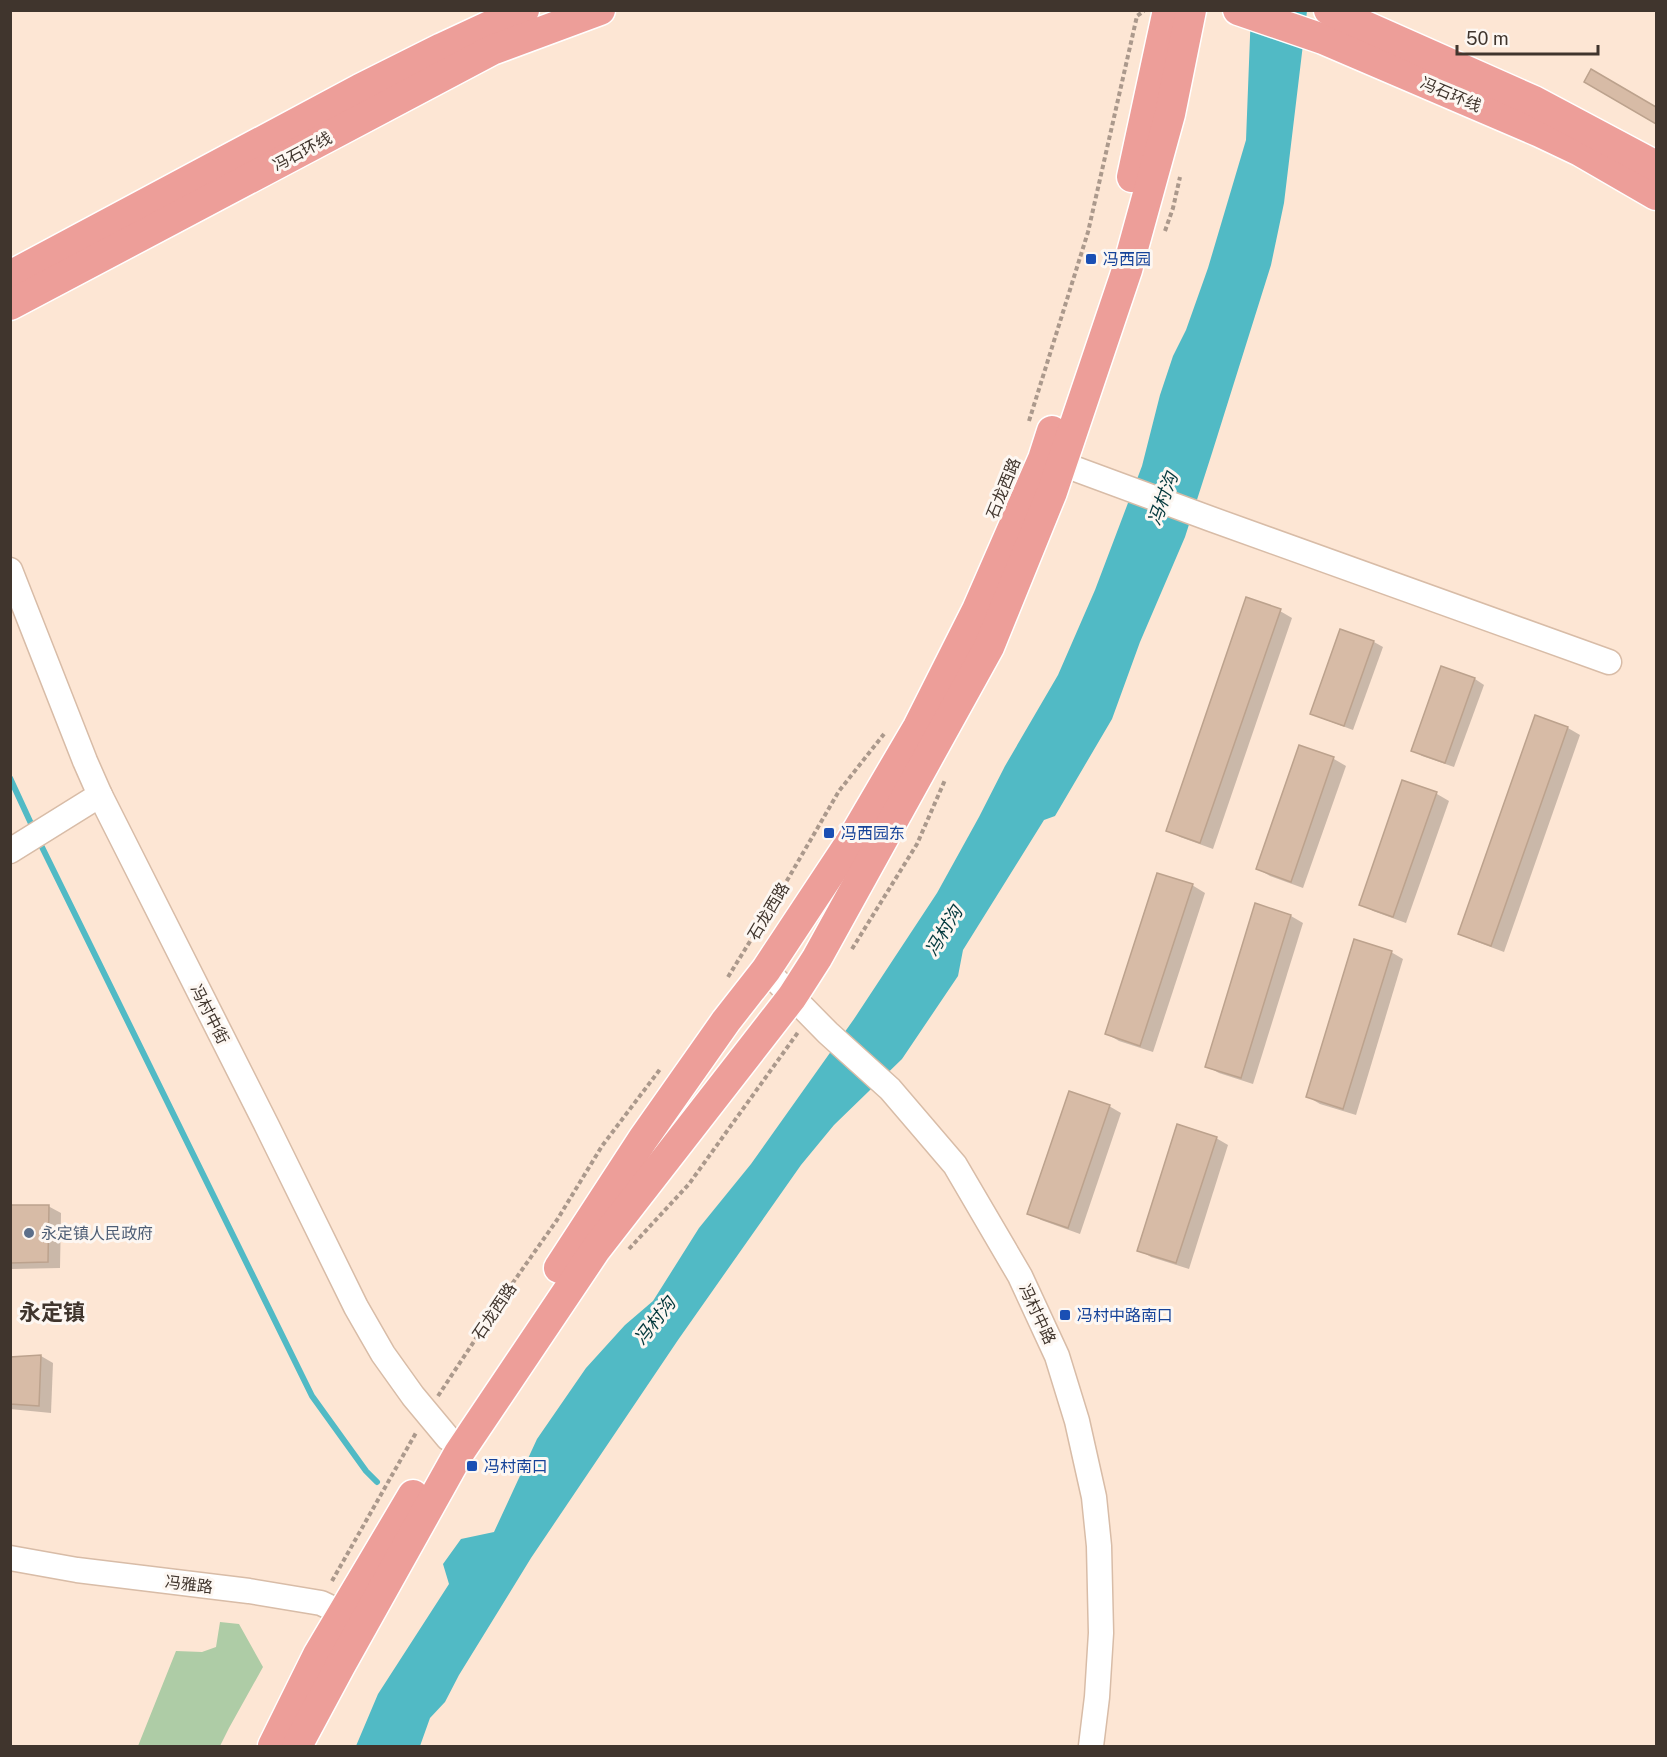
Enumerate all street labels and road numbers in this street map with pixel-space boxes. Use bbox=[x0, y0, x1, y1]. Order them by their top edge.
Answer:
street label: 冯石环线 bbox=[1418, 73, 1484, 116]
street label: 冯石环线 bbox=[270, 128, 335, 175]
street label: 石龙西路 bbox=[983, 455, 1024, 521]
street label: 石龙西路 bbox=[744, 879, 793, 944]
street label: 冯村中街 bbox=[187, 981, 233, 1047]
street label: 石龙西路 bbox=[469, 1279, 520, 1343]
street label: 冯村中路 bbox=[1015, 1281, 1060, 1347]
street label: 冯雅路 bbox=[164, 1572, 214, 1597]

